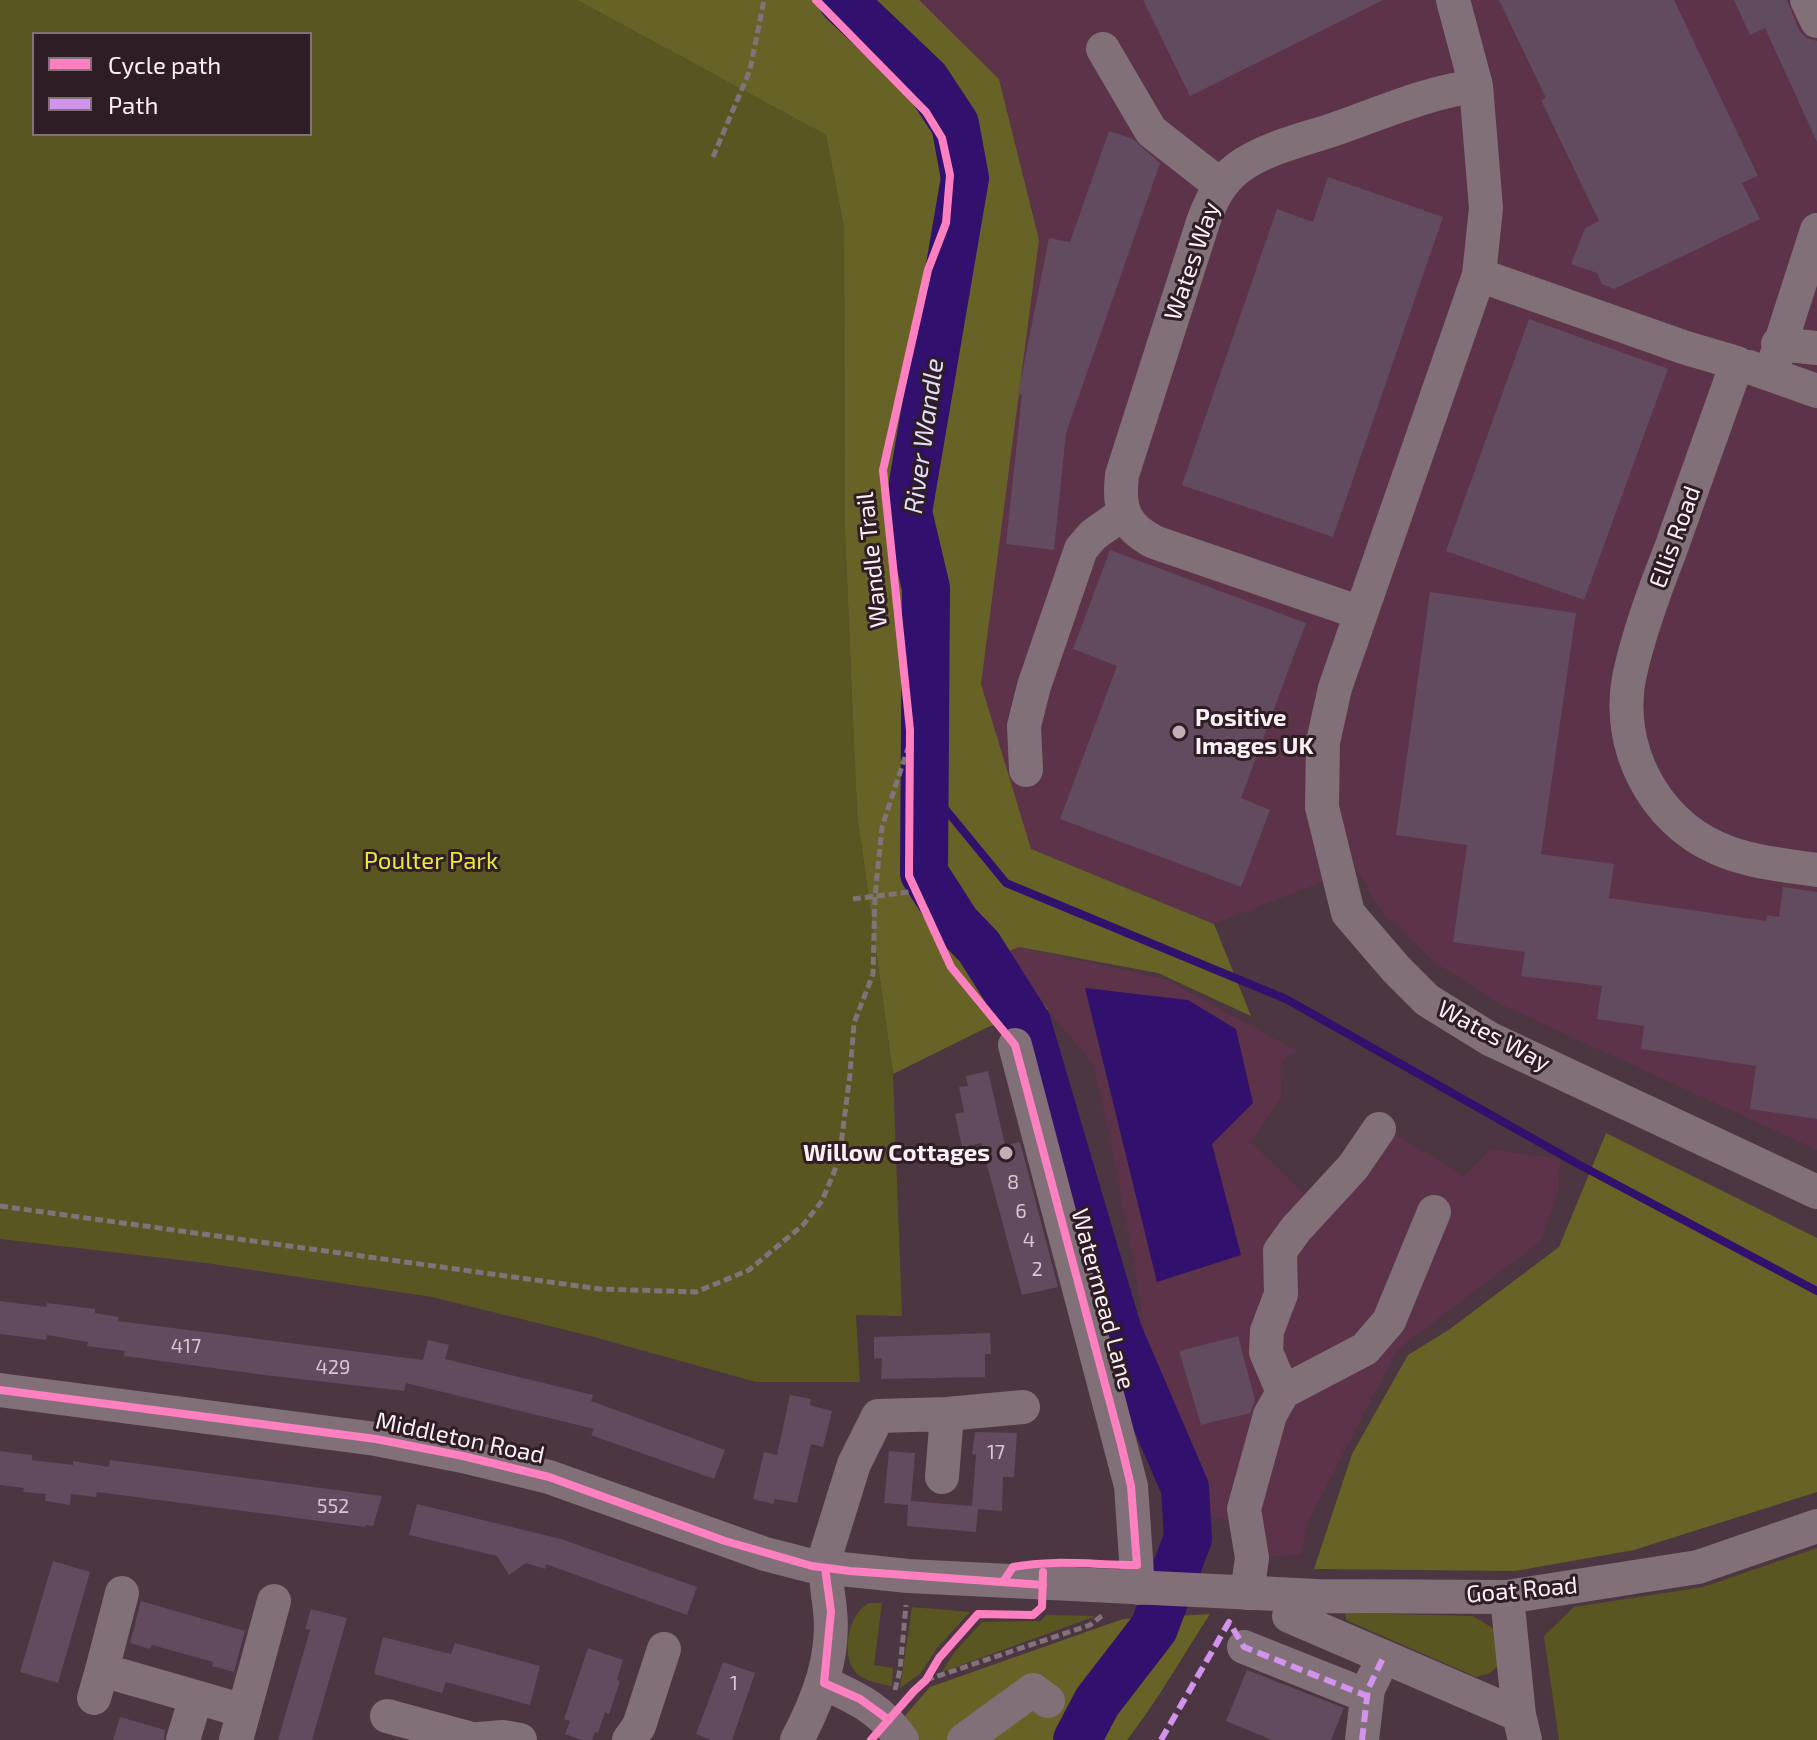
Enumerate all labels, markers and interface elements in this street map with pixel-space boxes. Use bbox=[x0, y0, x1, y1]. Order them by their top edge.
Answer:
legend bbox=[32, 32, 312, 136]
text: Cycle path bbox=[108, 50, 221, 79]
text: Path bbox=[108, 90, 158, 119]
street label: Wates Way bbox=[1158, 198, 1226, 324]
water label: River Wandle bbox=[898, 356, 950, 516]
street label: Ellis Road bbox=[1643, 482, 1707, 592]
street label: Wandle Trail bbox=[851, 491, 893, 629]
place label: Positive Images UK bbox=[1195, 704, 1314, 760]
marker: Positive Images UK bbox=[1170, 723, 1188, 741]
park label: Poulter Park bbox=[364, 847, 498, 875]
street label: Wates Way bbox=[1433, 994, 1555, 1078]
place label: Willow Cottages bbox=[803, 1139, 990, 1167]
marker: Willow Cottages bbox=[997, 1144, 1015, 1162]
house number: 8 bbox=[1007, 1170, 1019, 1194]
house number: 6 bbox=[1015, 1199, 1027, 1223]
street label: Watermead Lane bbox=[1065, 1206, 1141, 1392]
house number: 4 bbox=[1023, 1228, 1035, 1252]
house number: 2 bbox=[1031, 1257, 1043, 1281]
house number: 417 bbox=[171, 1334, 201, 1358]
house number: 429 bbox=[316, 1355, 350, 1379]
street label: Middleton Road bbox=[373, 1406, 547, 1470]
house number: 17 bbox=[987, 1440, 1005, 1464]
house number: 552 bbox=[317, 1494, 349, 1518]
street label: Goat Road bbox=[1465, 1571, 1579, 1609]
house number: 1 bbox=[730, 1671, 738, 1695]

